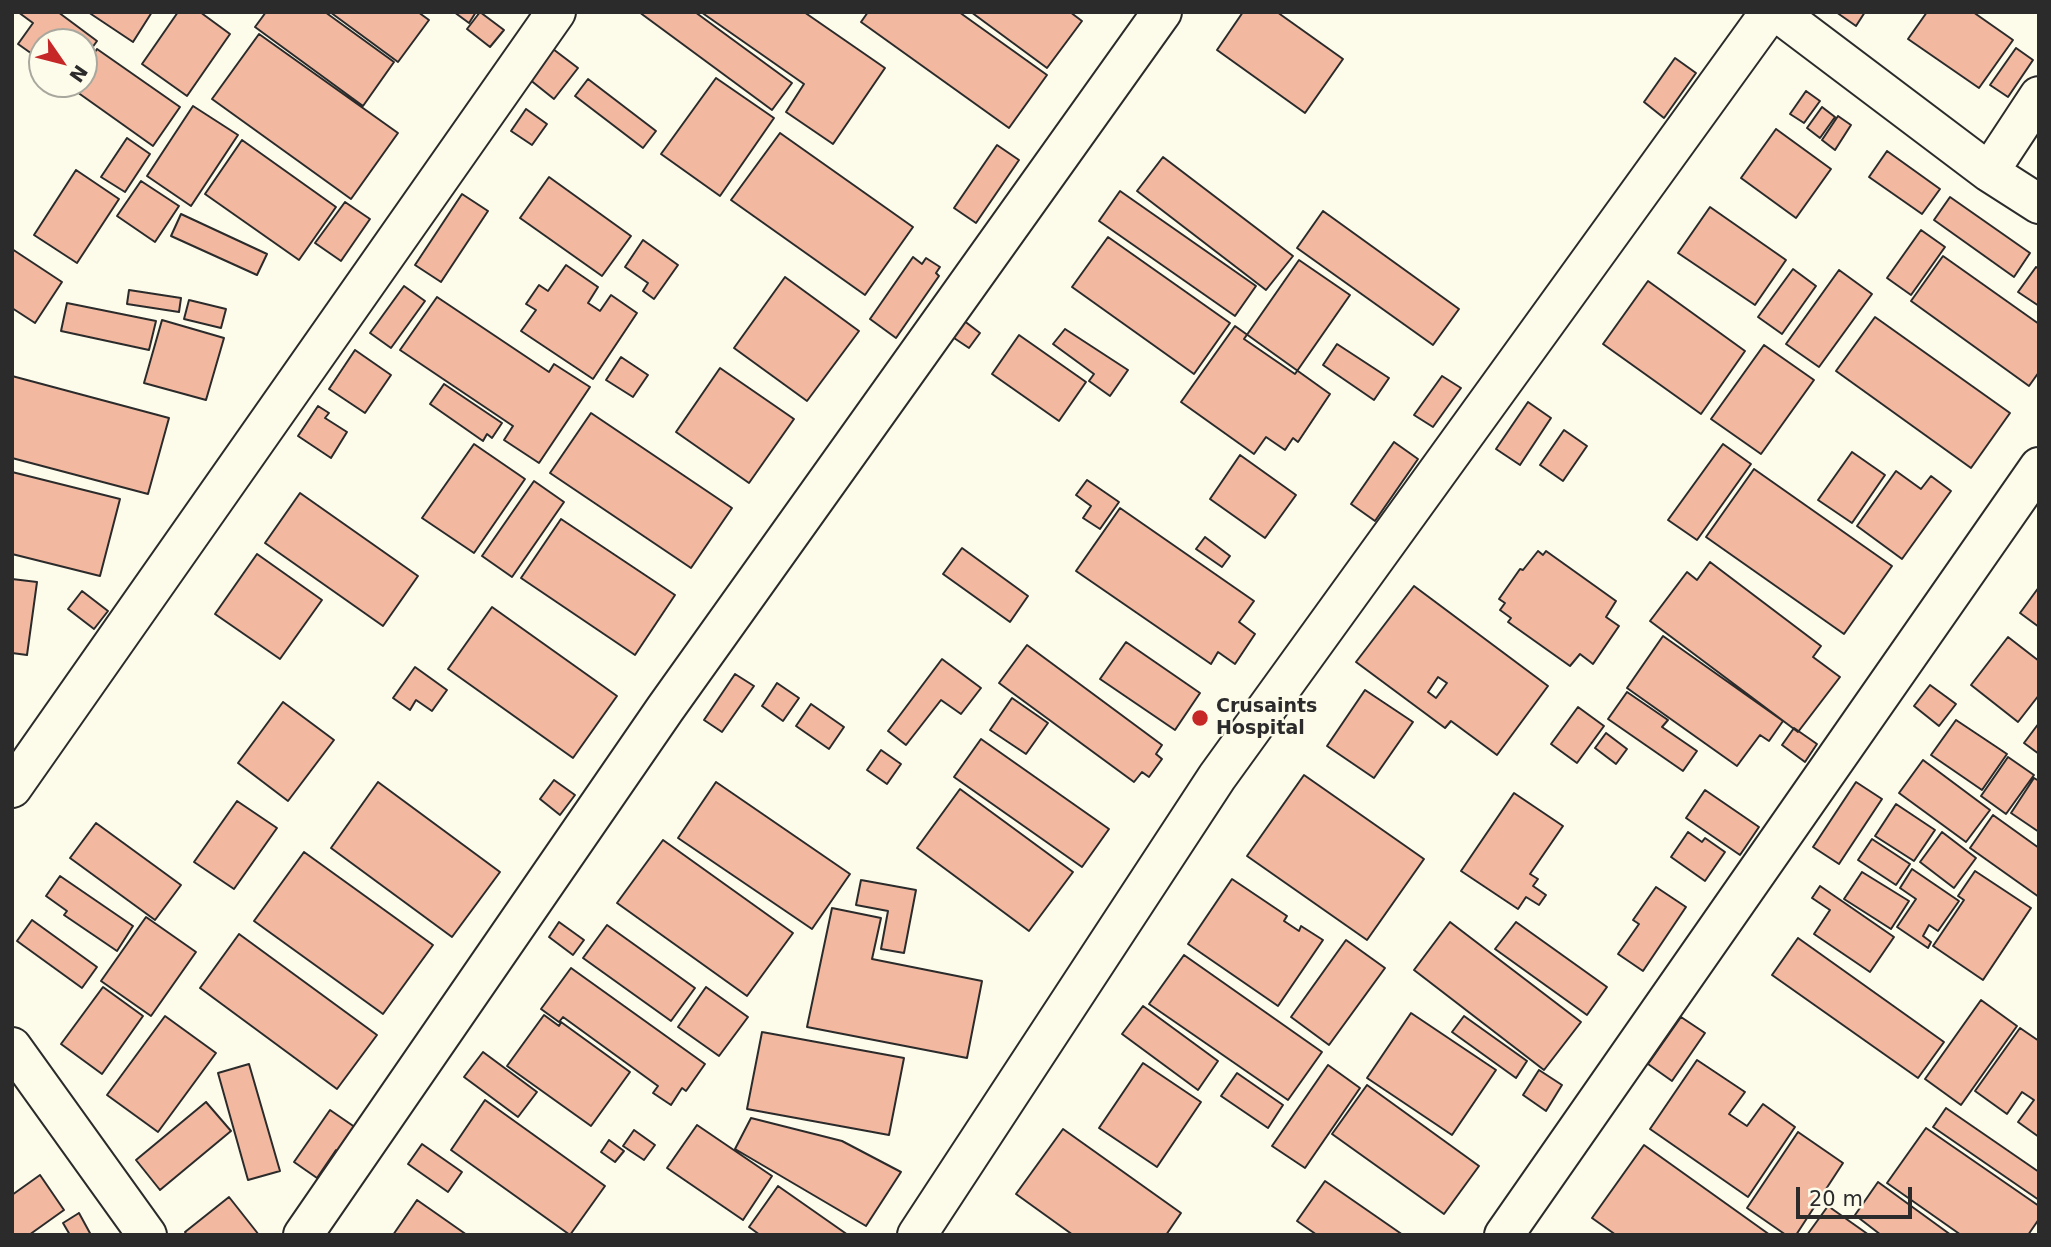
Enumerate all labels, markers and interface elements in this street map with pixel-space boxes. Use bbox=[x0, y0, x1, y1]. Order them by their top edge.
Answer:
north arrow bbox=[28, 28, 98, 98]
text: N bbox=[65, 61, 92, 87]
place label: Crusaints Hospital bbox=[1216, 696, 1317, 740]
marker: Crusaints Hospital bbox=[1190, 708, 1210, 728]
scale bar bbox=[1799, 1174, 1914, 1218]
text: 20 m bbox=[1809, 1187, 1863, 1211]

